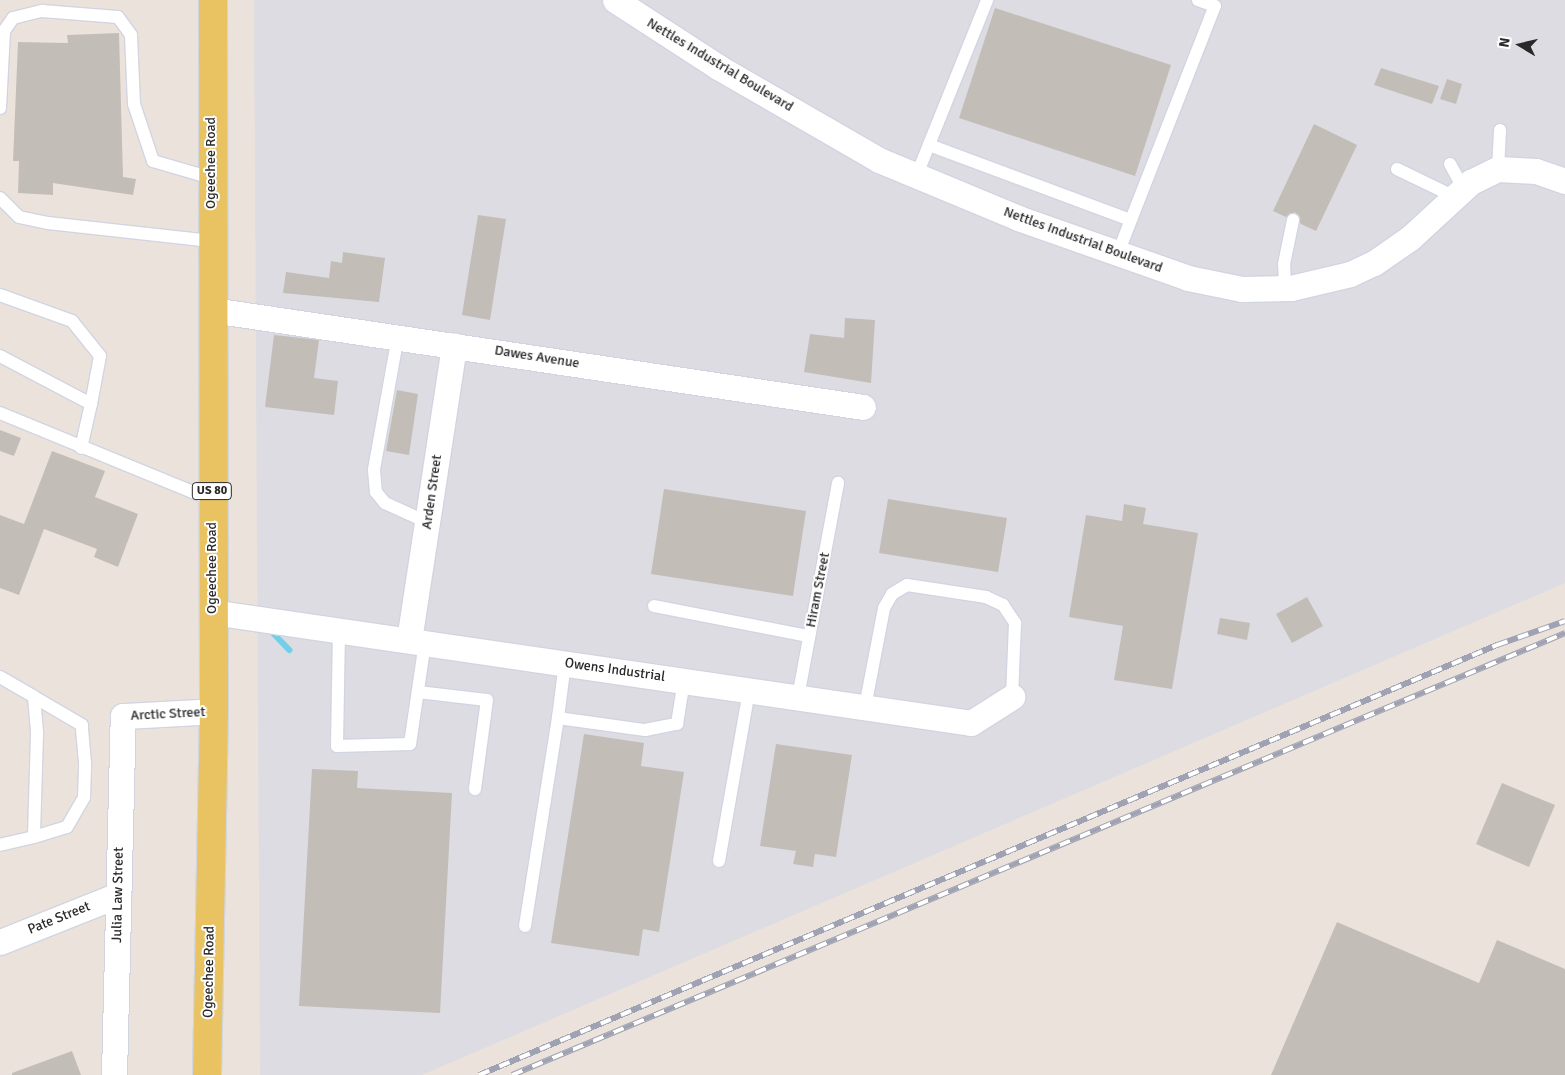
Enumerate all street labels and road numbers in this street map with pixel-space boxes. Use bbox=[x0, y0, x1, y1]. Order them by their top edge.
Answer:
street label: Nettles Industrial Boulevard bbox=[644, 15, 796, 115]
street label: Ogeechee Road bbox=[203, 117, 219, 209]
street label: Nettles Industrial Boulevard bbox=[1001, 203, 1165, 277]
street label: Dawes Avenue bbox=[493, 342, 581, 372]
street label: Arden Street bbox=[418, 454, 446, 530]
road number: US 80 bbox=[191, 482, 233, 501]
street label: Ogeechee Road bbox=[204, 522, 220, 614]
street label: Hiram Street bbox=[802, 551, 834, 629]
street label: Owens Industrial bbox=[564, 655, 666, 685]
street label: Arctic Street bbox=[130, 704, 206, 724]
street label: Julia Law Street bbox=[109, 847, 127, 943]
street label: Pate Street bbox=[25, 898, 93, 938]
street label: Ogeechee Road bbox=[200, 926, 218, 1018]

